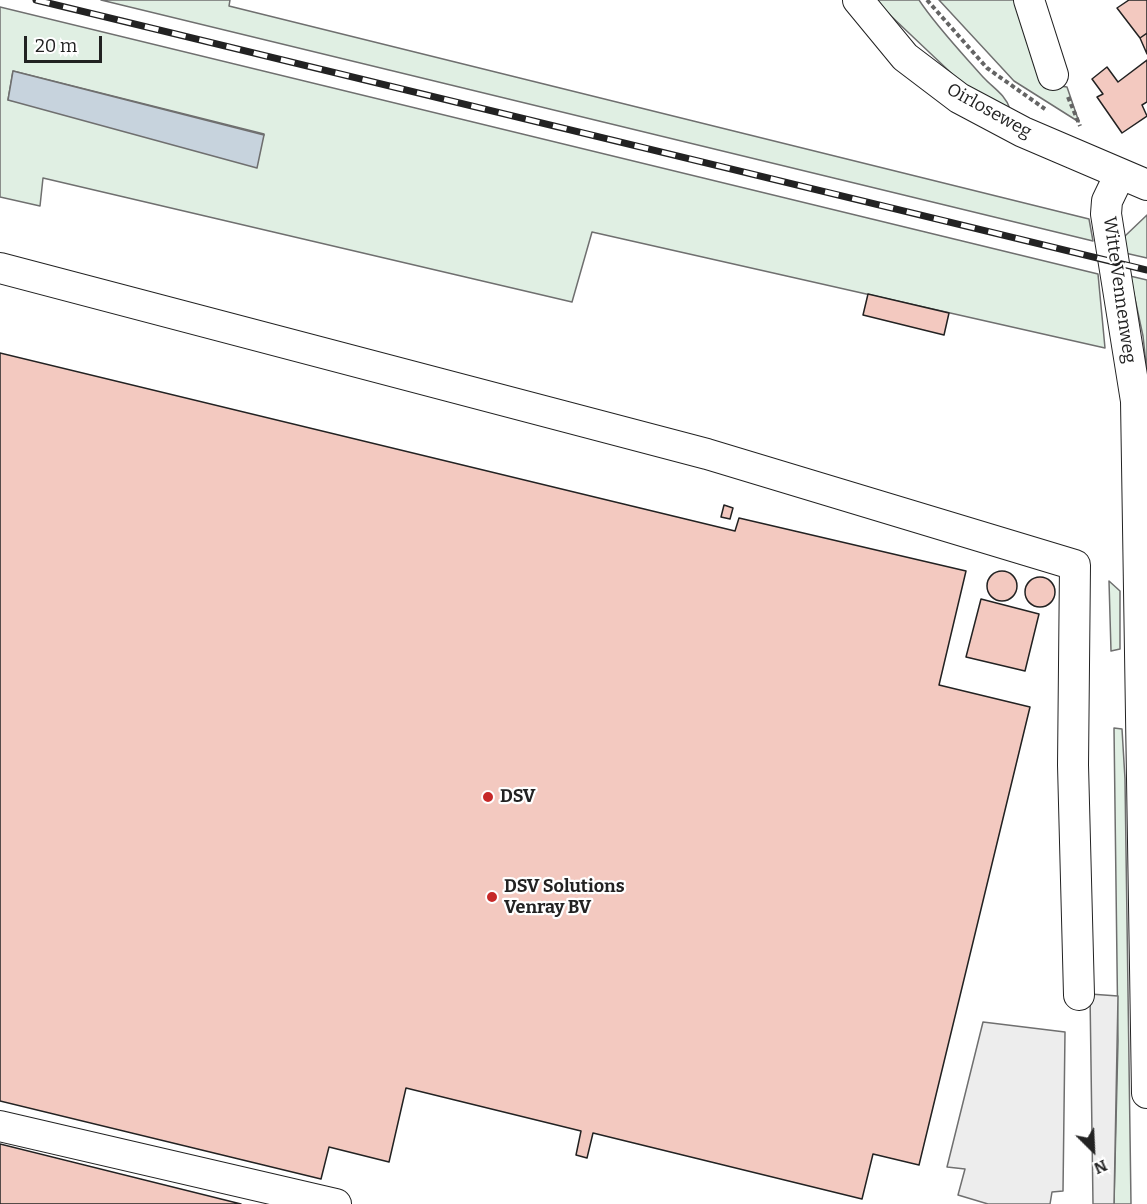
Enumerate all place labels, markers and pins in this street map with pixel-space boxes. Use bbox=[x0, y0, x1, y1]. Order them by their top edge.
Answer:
place label: DSV bbox=[500, 786, 536, 808]
marker: DSV bbox=[481, 790, 495, 804]
place label: DSV Solutions Venray BV bbox=[504, 876, 625, 918]
marker: DSV Solutions Venray BV bbox=[485, 890, 499, 904]

